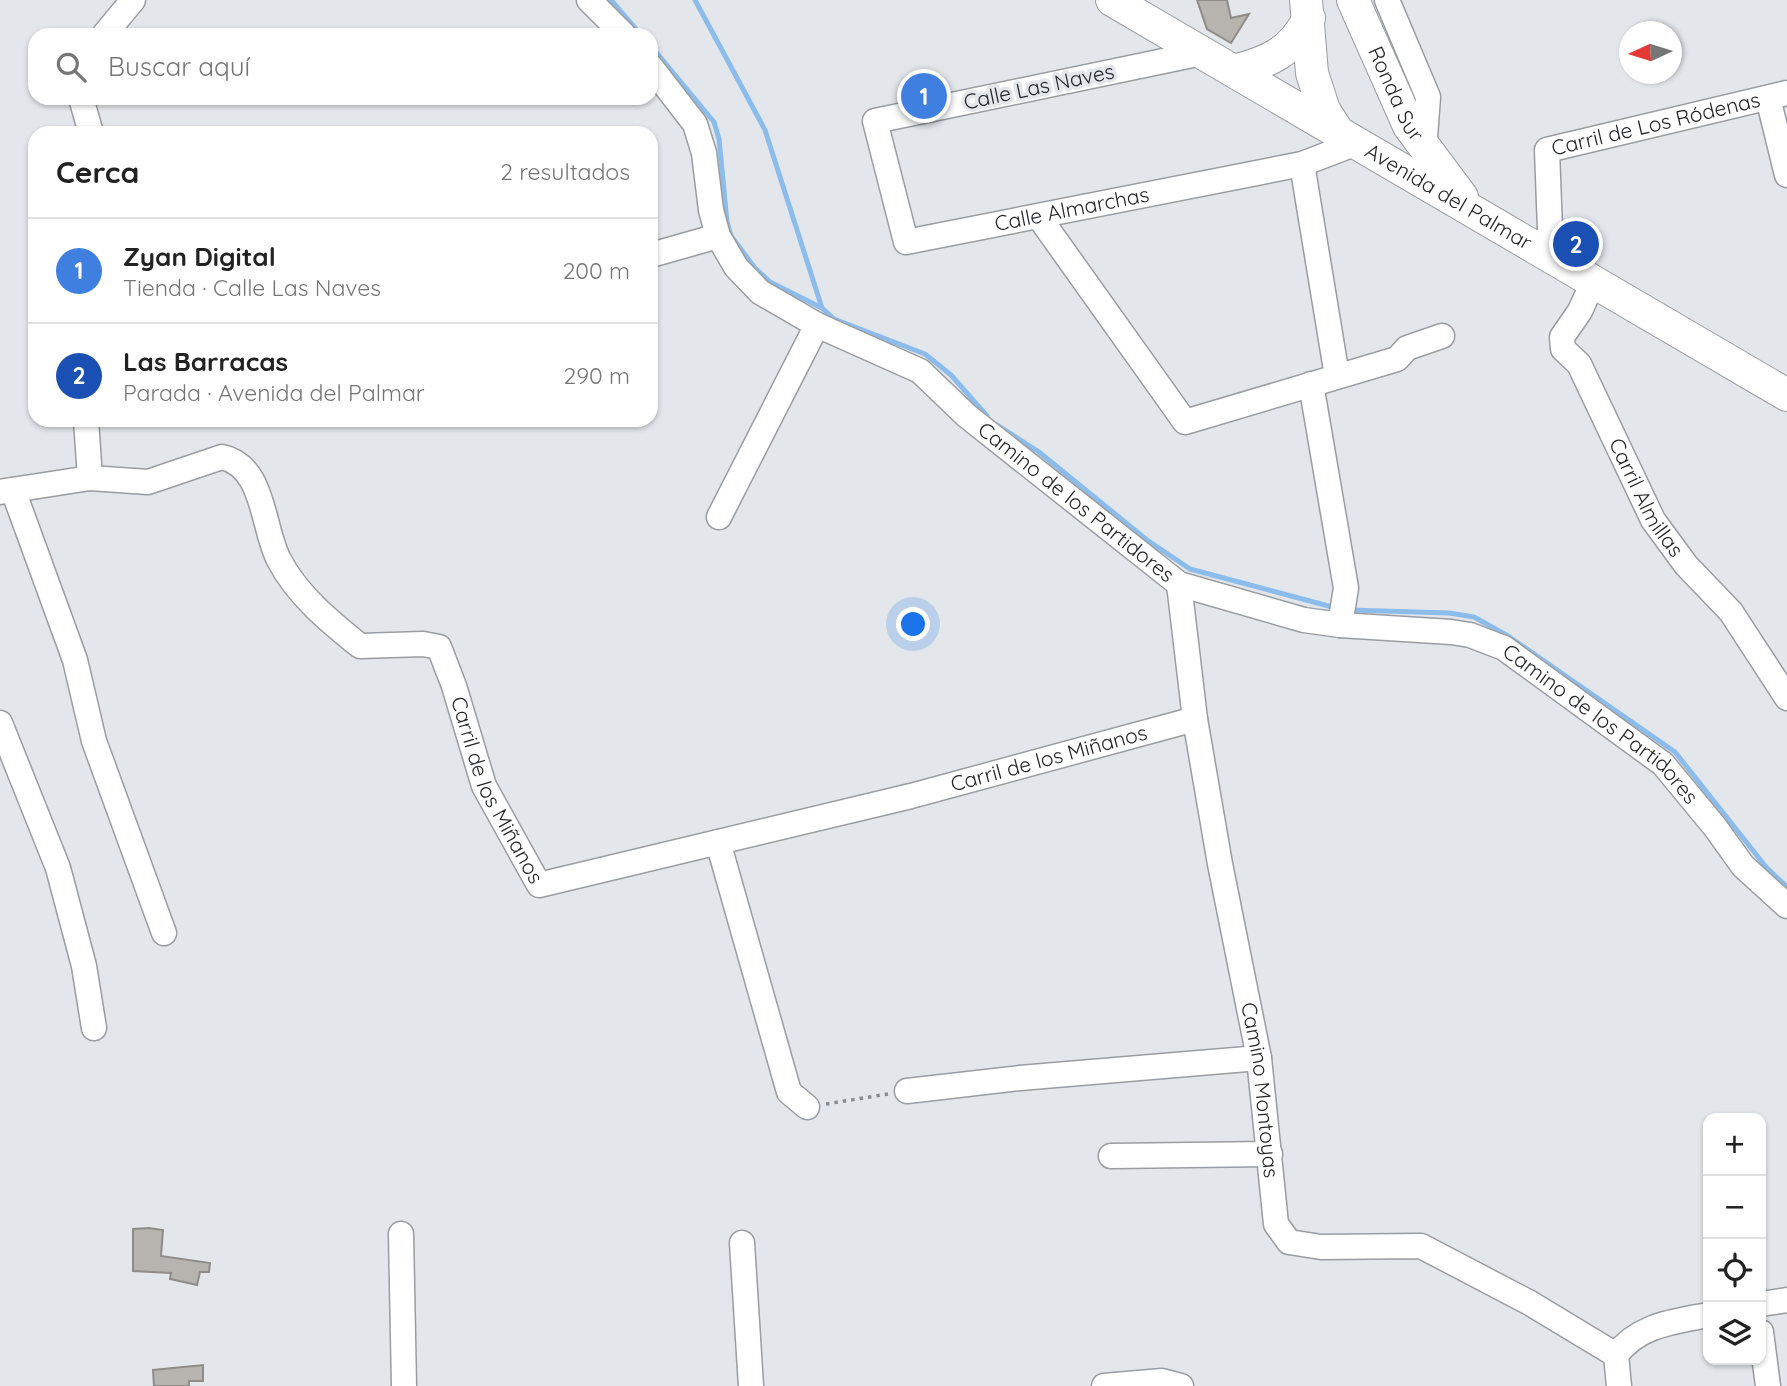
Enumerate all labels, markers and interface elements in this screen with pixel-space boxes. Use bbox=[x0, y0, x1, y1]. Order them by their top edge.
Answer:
north arrow bbox=[1619, 21, 1682, 84]
search box bbox=[28, 28, 658, 105]
street label: Ronda Sur bbox=[1363, 42, 1430, 146]
icon: search bbox=[52, 48, 90, 86]
text: Buscar aquí bbox=[108, 50, 250, 83]
street label: Calle Las Naves bbox=[961, 57, 1117, 115]
pin: 1 bbox=[901, 70, 947, 122]
street label: Carril de Los Ródenas bbox=[1549, 86, 1763, 160]
street label: Avenida del Palmar bbox=[1361, 137, 1537, 255]
text: Cerca bbox=[56, 153, 139, 191]
text: 2 resultados bbox=[500, 157, 630, 186]
street label: Calle Almarchas bbox=[992, 180, 1151, 236]
pin: 2 bbox=[1553, 218, 1599, 270]
text: Zyan Digital bbox=[123, 240, 276, 273]
text: 1 bbox=[75, 256, 83, 285]
text: 200 m bbox=[563, 256, 630, 285]
text: Tienda · Calle Las Naves bbox=[123, 273, 381, 302]
text: Las Barracas bbox=[123, 345, 288, 378]
text: 2 bbox=[72, 361, 86, 390]
text: 290 m bbox=[563, 361, 630, 390]
text: Parada · Avenida del Palmar bbox=[123, 378, 425, 407]
street label: Camino de los Partidores bbox=[973, 416, 1180, 587]
street label: Carril Almillas bbox=[1604, 434, 1690, 562]
your location bbox=[896, 607, 930, 641]
street label: Camino de los Partidores bbox=[1498, 638, 1704, 809]
street label: Carril de los Miñanos bbox=[446, 693, 550, 888]
street label: Carril de los Miñanos bbox=[948, 719, 1150, 797]
street label: Camino Montoyas bbox=[1236, 1000, 1285, 1179]
map controls bbox=[1703, 1113, 1766, 1365]
button: + bbox=[1703, 1113, 1766, 1176]
button: − bbox=[1703, 1176, 1766, 1239]
button: locate bbox=[1703, 1239, 1766, 1302]
button: layers bbox=[1703, 1302, 1766, 1365]

